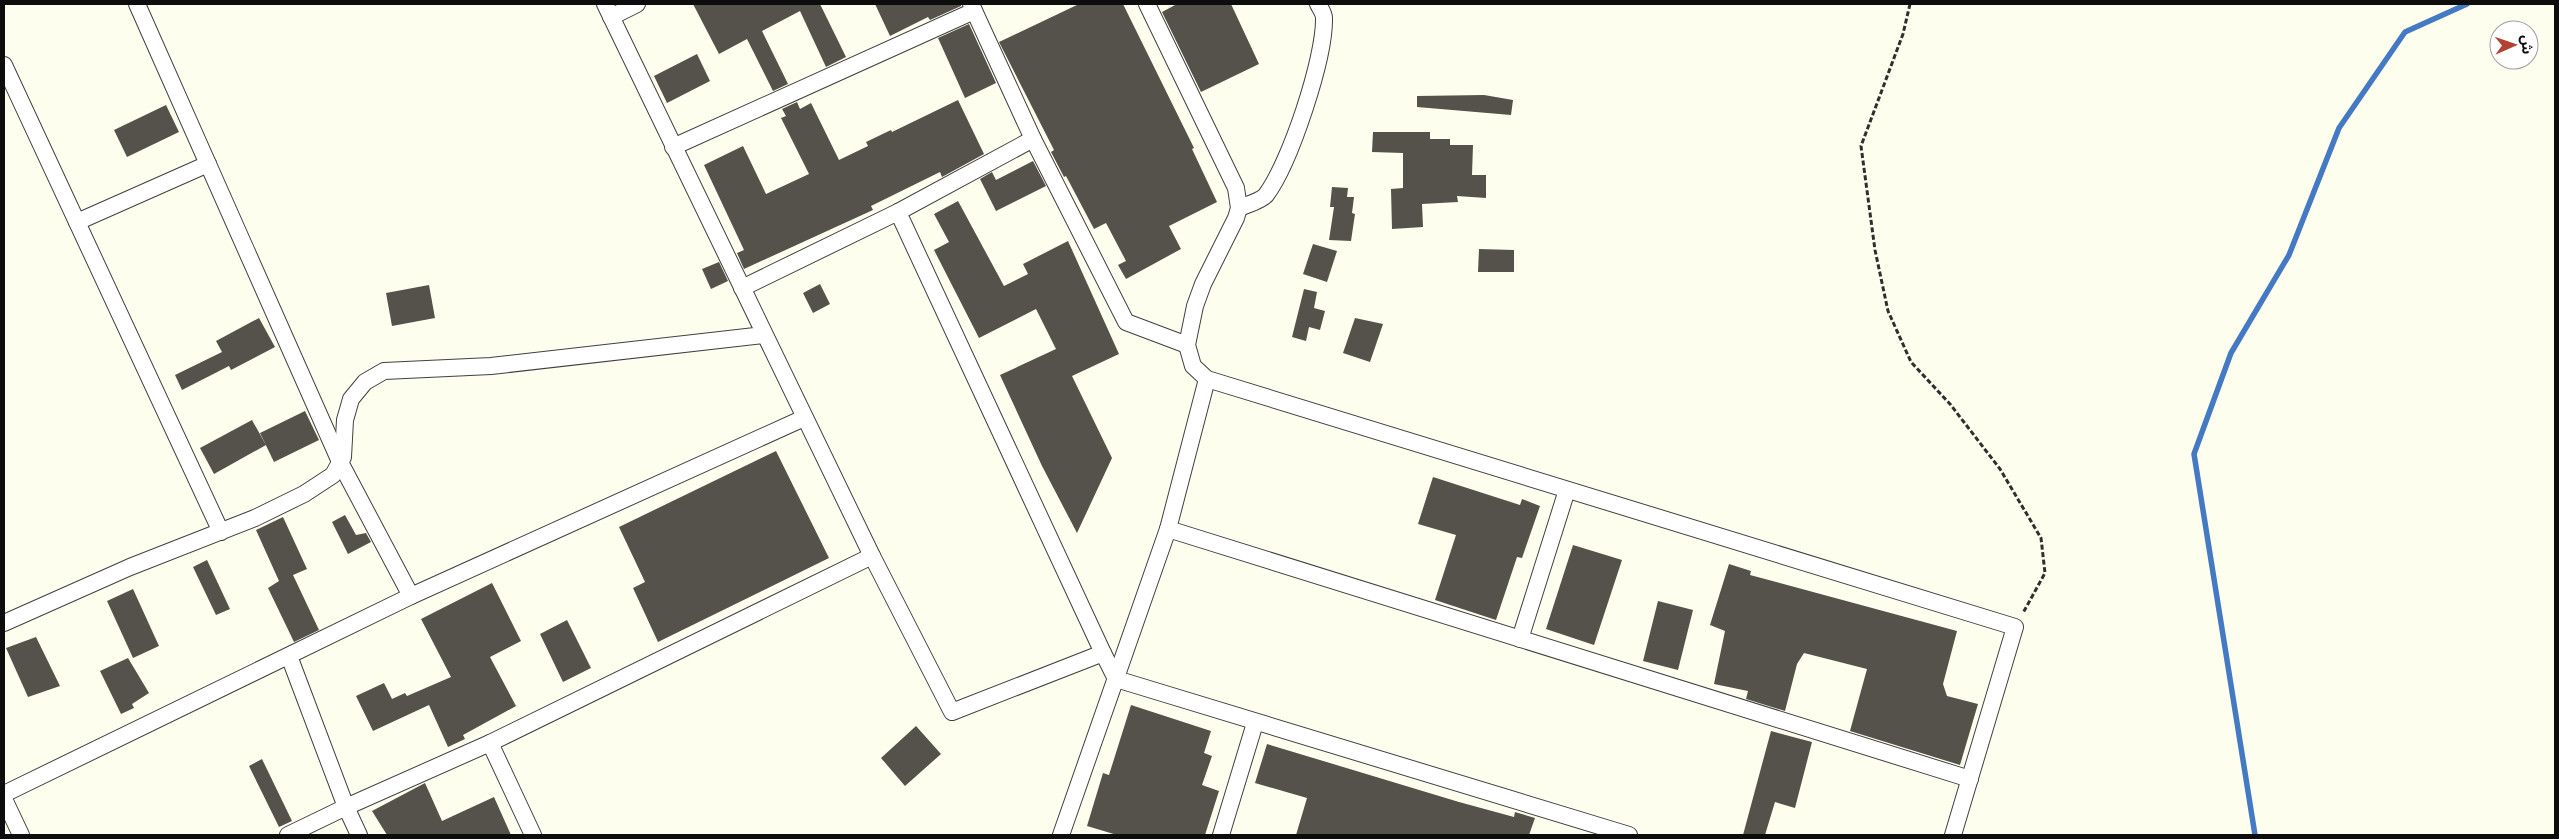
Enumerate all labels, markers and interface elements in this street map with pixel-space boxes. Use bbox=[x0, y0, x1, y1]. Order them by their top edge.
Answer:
north arrow bbox=[2489, 20, 2539, 70]
text: ش bbox=[2512, 34, 2541, 55]

